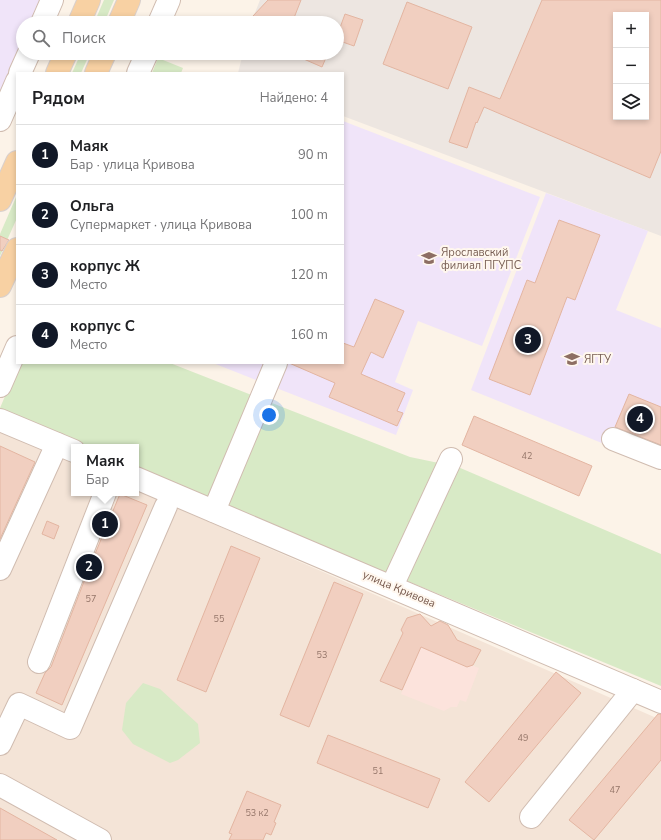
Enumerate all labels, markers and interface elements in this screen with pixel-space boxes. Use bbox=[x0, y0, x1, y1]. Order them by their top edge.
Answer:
map controls bbox=[613, 12, 649, 120]
button: + bbox=[613, 12, 649, 48]
search box bbox=[16, 16, 344, 60]
icon: search bbox=[30, 27, 52, 49]
text: Поиск bbox=[62, 28, 106, 48]
button: − bbox=[613, 48, 649, 84]
button: layers bbox=[613, 84, 649, 120]
text: Рядом bbox=[32, 87, 85, 110]
text: Найдено: 4 bbox=[260, 89, 328, 107]
text: Маяк bbox=[70, 136, 108, 156]
text: 1 bbox=[41, 146, 49, 164]
text: 90 m bbox=[298, 146, 328, 164]
text: Бар · улица Кривова bbox=[70, 156, 195, 174]
text: Ольга bbox=[70, 196, 114, 216]
text: 2 bbox=[41, 206, 49, 224]
text: 100 m bbox=[290, 206, 328, 224]
text: Супермаркет · улица Кривова bbox=[70, 216, 252, 234]
place label: Ярославский филиал ПГУПС bbox=[441, 245, 521, 273]
school or university icon: Ярославский филиал ПГУПС bbox=[420, 249, 438, 267]
text: корпус Ж bbox=[70, 256, 140, 276]
text: 3 bbox=[41, 266, 49, 284]
text: 120 m bbox=[290, 266, 328, 284]
text: Место bbox=[70, 276, 107, 294]
text: корпус С bbox=[70, 316, 135, 336]
pin: 3 bbox=[515, 325, 541, 355]
text: 4 bbox=[41, 326, 49, 344]
text: 160 m bbox=[290, 326, 328, 344]
text: Место bbox=[70, 336, 107, 354]
school or university icon: ЯГТУ bbox=[563, 350, 581, 368]
place label: ЯГТУ bbox=[584, 352, 612, 367]
pin: 4 bbox=[627, 404, 653, 434]
your location bbox=[259, 405, 279, 425]
popup bbox=[71, 444, 139, 496]
house number: 42 bbox=[522, 450, 532, 462]
text: Маяк bbox=[86, 451, 124, 471]
text: Бар bbox=[86, 471, 109, 489]
pin: 1 bbox=[92, 509, 118, 539]
pin: 2 bbox=[76, 552, 102, 582]
street label: улица Кривова bbox=[360, 567, 438, 611]
house number: 57 bbox=[86, 593, 96, 605]
house number: 55 bbox=[214, 613, 224, 625]
house number: 53 bbox=[317, 649, 327, 661]
house number: 49 bbox=[518, 732, 528, 744]
house number: 51 bbox=[373, 765, 383, 777]
house number: 47 bbox=[610, 784, 620, 796]
house number: 53 к2 bbox=[245, 807, 269, 819]

